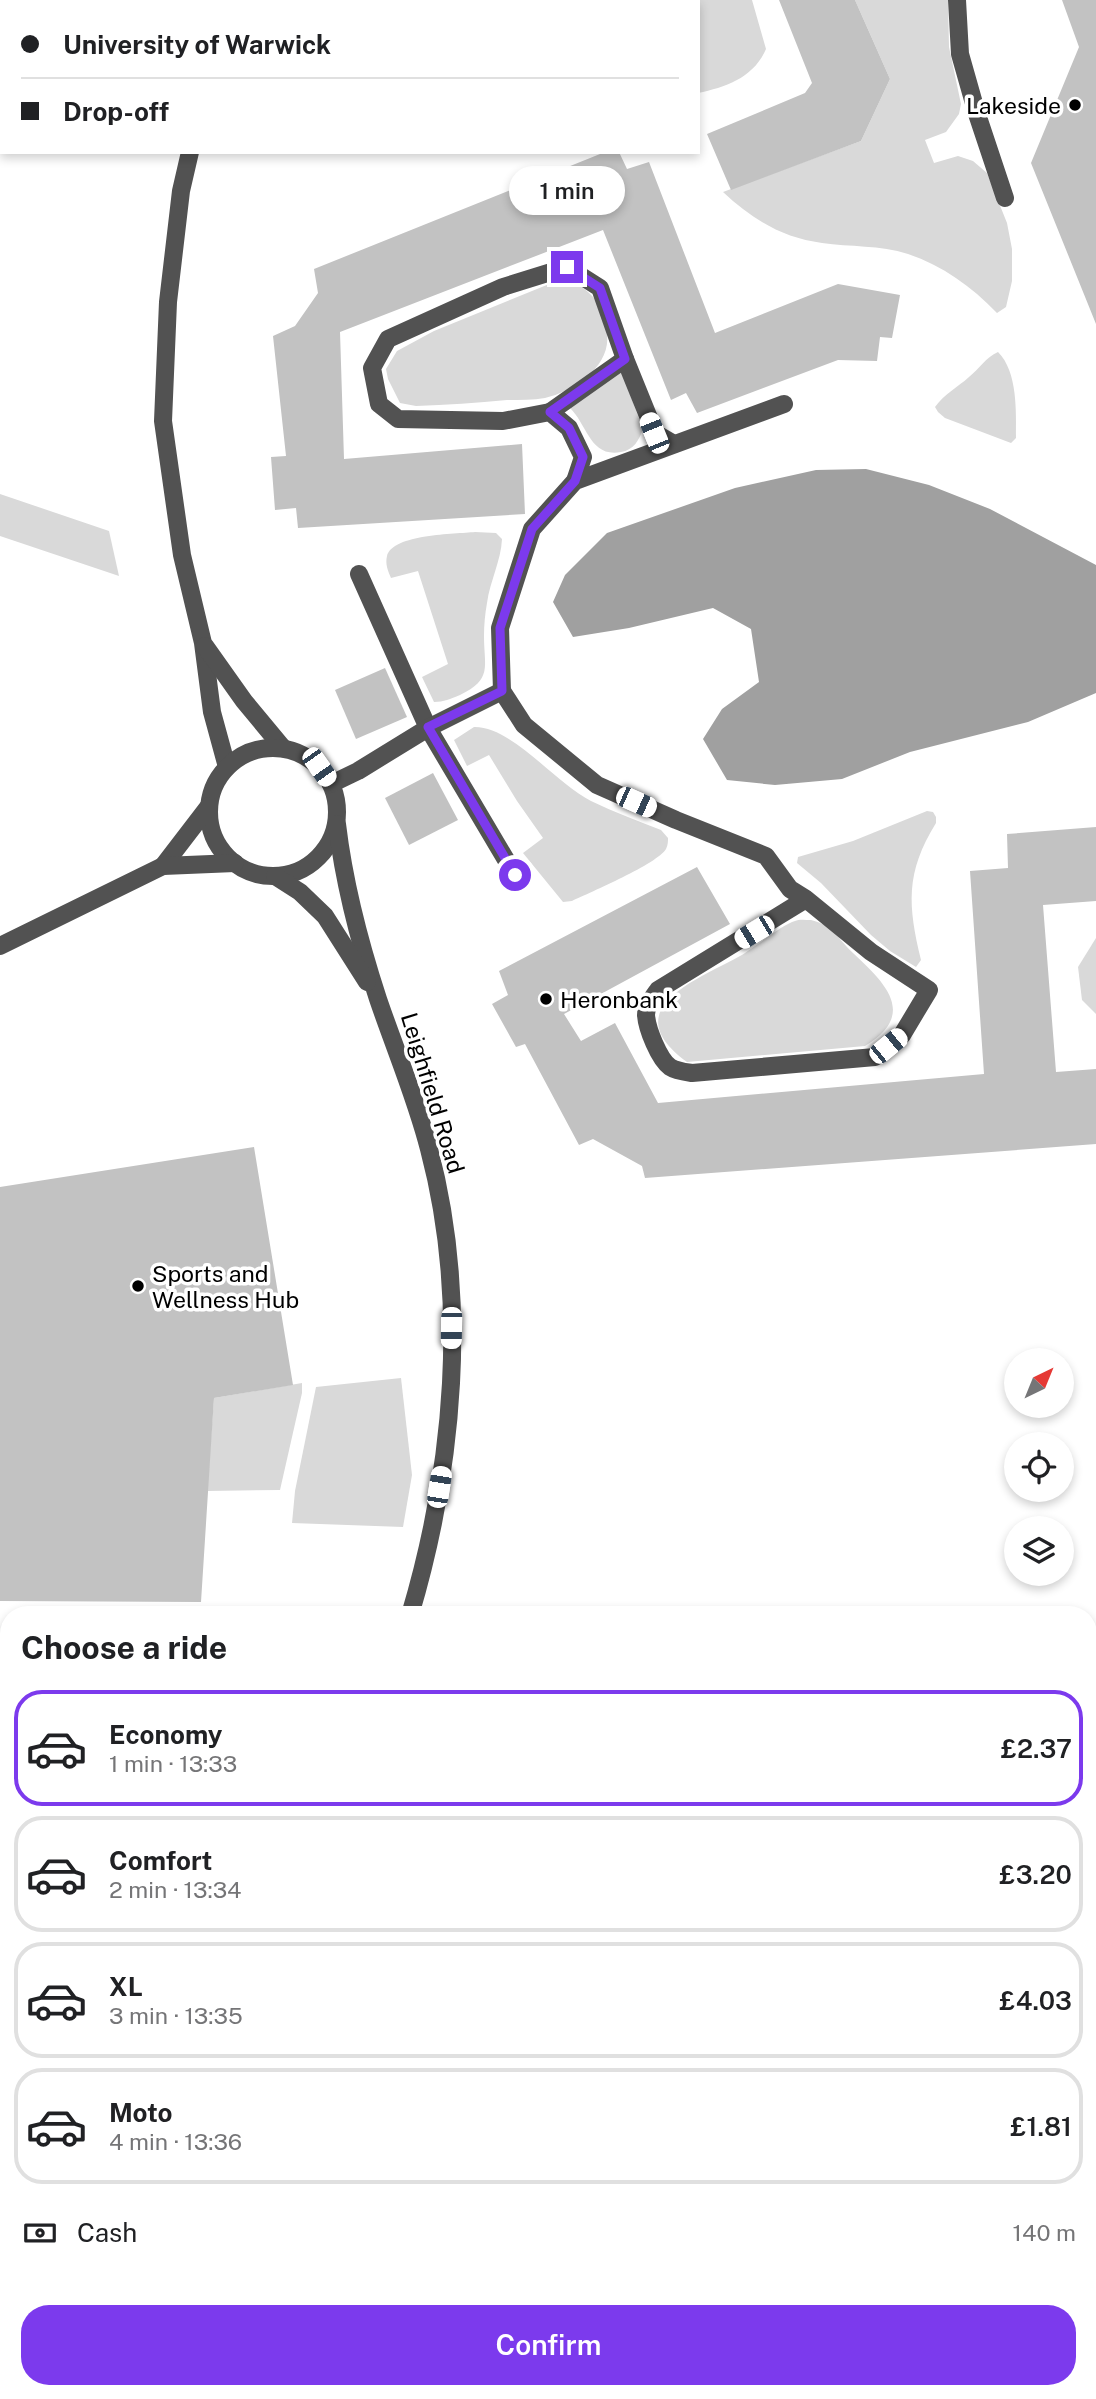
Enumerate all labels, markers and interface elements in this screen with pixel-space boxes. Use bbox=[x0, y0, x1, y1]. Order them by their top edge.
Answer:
text: University of Warwick bbox=[63, 29, 331, 60]
place label: Lakeside bbox=[966, 92, 1061, 119]
text: Drop-off bbox=[63, 96, 169, 127]
marker: Lakeside bbox=[1067, 97, 1083, 113]
callout: 1 min bbox=[509, 166, 625, 215]
text: 1 min bbox=[540, 177, 594, 204]
route end bbox=[551, 251, 583, 283]
car bbox=[637, 410, 672, 456]
car bbox=[299, 744, 340, 790]
car bbox=[613, 784, 660, 820]
route start bbox=[499, 859, 531, 891]
car bbox=[731, 912, 778, 952]
place label: Heronbank bbox=[560, 986, 678, 1013]
marker: Heronbank bbox=[538, 991, 554, 1007]
street label: Leighfield Road bbox=[396, 1009, 470, 1177]
car bbox=[866, 1025, 911, 1067]
place label: Sports and Wellness Hub bbox=[152, 1260, 299, 1313]
marker: Sports and Wellness Hub bbox=[130, 1278, 146, 1294]
car bbox=[441, 1307, 462, 1349]
north arrow bbox=[1004, 1348, 1074, 1418]
map controls bbox=[1004, 1348, 1074, 1586]
button: locate bbox=[1004, 1432, 1074, 1502]
car bbox=[426, 1465, 453, 1509]
button: layers bbox=[1004, 1516, 1074, 1586]
text: Choose a ride bbox=[21, 1629, 227, 1666]
icon: car bbox=[25, 1717, 88, 1780]
text: Economy bbox=[109, 1719, 222, 1750]
text: £2.37 bbox=[1001, 1733, 1072, 1764]
text: 1 min · 13:33 bbox=[109, 1750, 237, 1777]
icon: car bbox=[25, 1843, 88, 1906]
text: Comfort bbox=[109, 1845, 212, 1876]
text: £3.20 bbox=[999, 1859, 1072, 1890]
text: 2 min · 13:34 bbox=[109, 1876, 242, 1903]
icon: car bbox=[25, 1969, 88, 2032]
text: XL bbox=[109, 1971, 143, 2002]
text: £4.03 bbox=[999, 1985, 1072, 2016]
text: 3 min · 13:35 bbox=[109, 2002, 243, 2029]
icon: car bbox=[25, 2095, 88, 2158]
text: Moto bbox=[109, 2097, 172, 2128]
text: £1.81 bbox=[1010, 2111, 1072, 2142]
text: 4 min · 13:36 bbox=[109, 2128, 242, 2155]
icon: cash bbox=[21, 2214, 59, 2252]
text: Cash bbox=[77, 2217, 137, 2248]
text: 140 m bbox=[1013, 2219, 1076, 2246]
button: Confirm bbox=[21, 2305, 1076, 2385]

